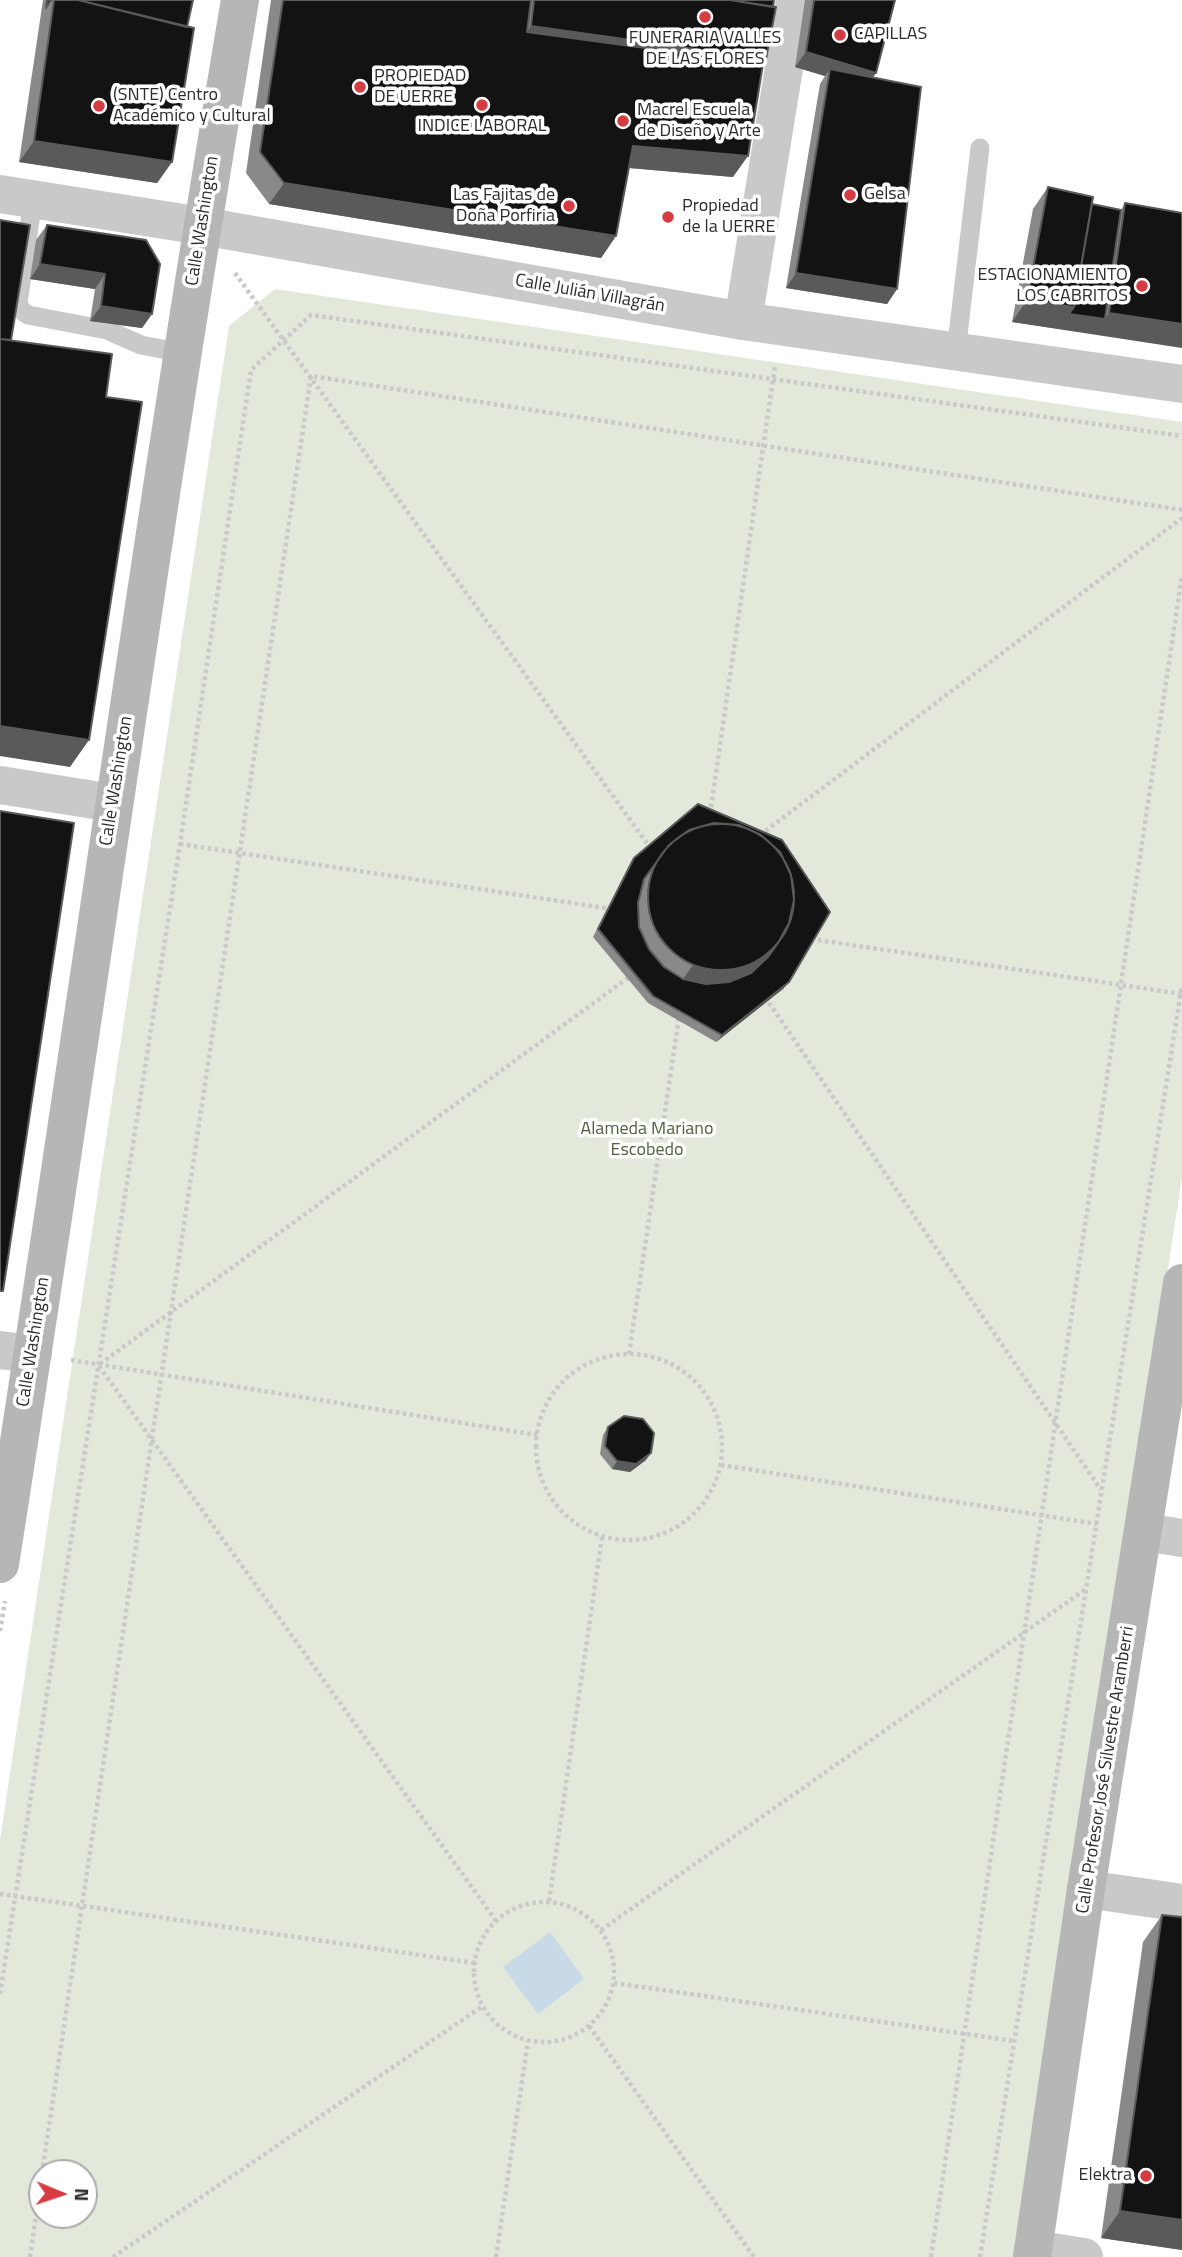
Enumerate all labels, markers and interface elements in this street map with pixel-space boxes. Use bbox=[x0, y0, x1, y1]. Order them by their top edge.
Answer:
marker: FUNERARIA VALLES DE LAS FLORES bbox=[697, 9, 713, 25]
place label: CAPILLAS bbox=[854, 24, 927, 46]
marker: CAPILLAS bbox=[832, 27, 848, 43]
place label: FUNERARIA VALLES DE LAS FLORES bbox=[629, 28, 781, 70]
place label: PROPIEDAD DE UERRE bbox=[374, 66, 466, 108]
marker: PROPIEDAD DE UERRE bbox=[352, 79, 368, 95]
place label: (SNTE) Centro Académico y Cultural bbox=[113, 85, 271, 128]
marker: INDICE LABORAL bbox=[474, 97, 490, 113]
marker: (SNTE) Centro Académico y Cultural bbox=[91, 98, 107, 114]
place label: Macrel Escuela de Diseño y Arte bbox=[637, 100, 761, 142]
marker: Macrel Escuela de Diseño y Arte bbox=[615, 113, 631, 129]
place label: INDICE LABORAL bbox=[418, 116, 546, 138]
street label: Calle Washington bbox=[182, 154, 224, 288]
place label: Gelsa bbox=[864, 184, 906, 206]
place label: Las Fajitas de Doña Porfiria bbox=[453, 185, 555, 228]
marker: Gelsa bbox=[842, 187, 858, 203]
place label: Propiedad de la UERRE bbox=[682, 196, 775, 238]
marker: Las Fajitas de Doña Porfiria bbox=[561, 198, 577, 214]
marker: Propiedad de la UERRE bbox=[660, 209, 676, 225]
place label: ESTACIONAMIENTO LOS CABRITOS bbox=[978, 265, 1128, 308]
street label: Calle Julián Villagrán bbox=[513, 270, 667, 318]
marker: ESTACIONAMIENTO LOS CABRITOS bbox=[1134, 278, 1150, 294]
street label: Calle Washington bbox=[96, 714, 138, 848]
park label: Alameda Mariano Escobedo bbox=[580, 1119, 714, 1162]
street label: Calle Washington bbox=[13, 1275, 55, 1409]
street label: Calle Profesor José Silvestre Aramberri bbox=[1073, 1625, 1139, 1915]
north arrow bbox=[28, 2159, 98, 2229]
place label: Elektra bbox=[1079, 2165, 1132, 2187]
marker: Elektra bbox=[1138, 2168, 1154, 2184]
text: N bbox=[68, 2188, 97, 2202]

